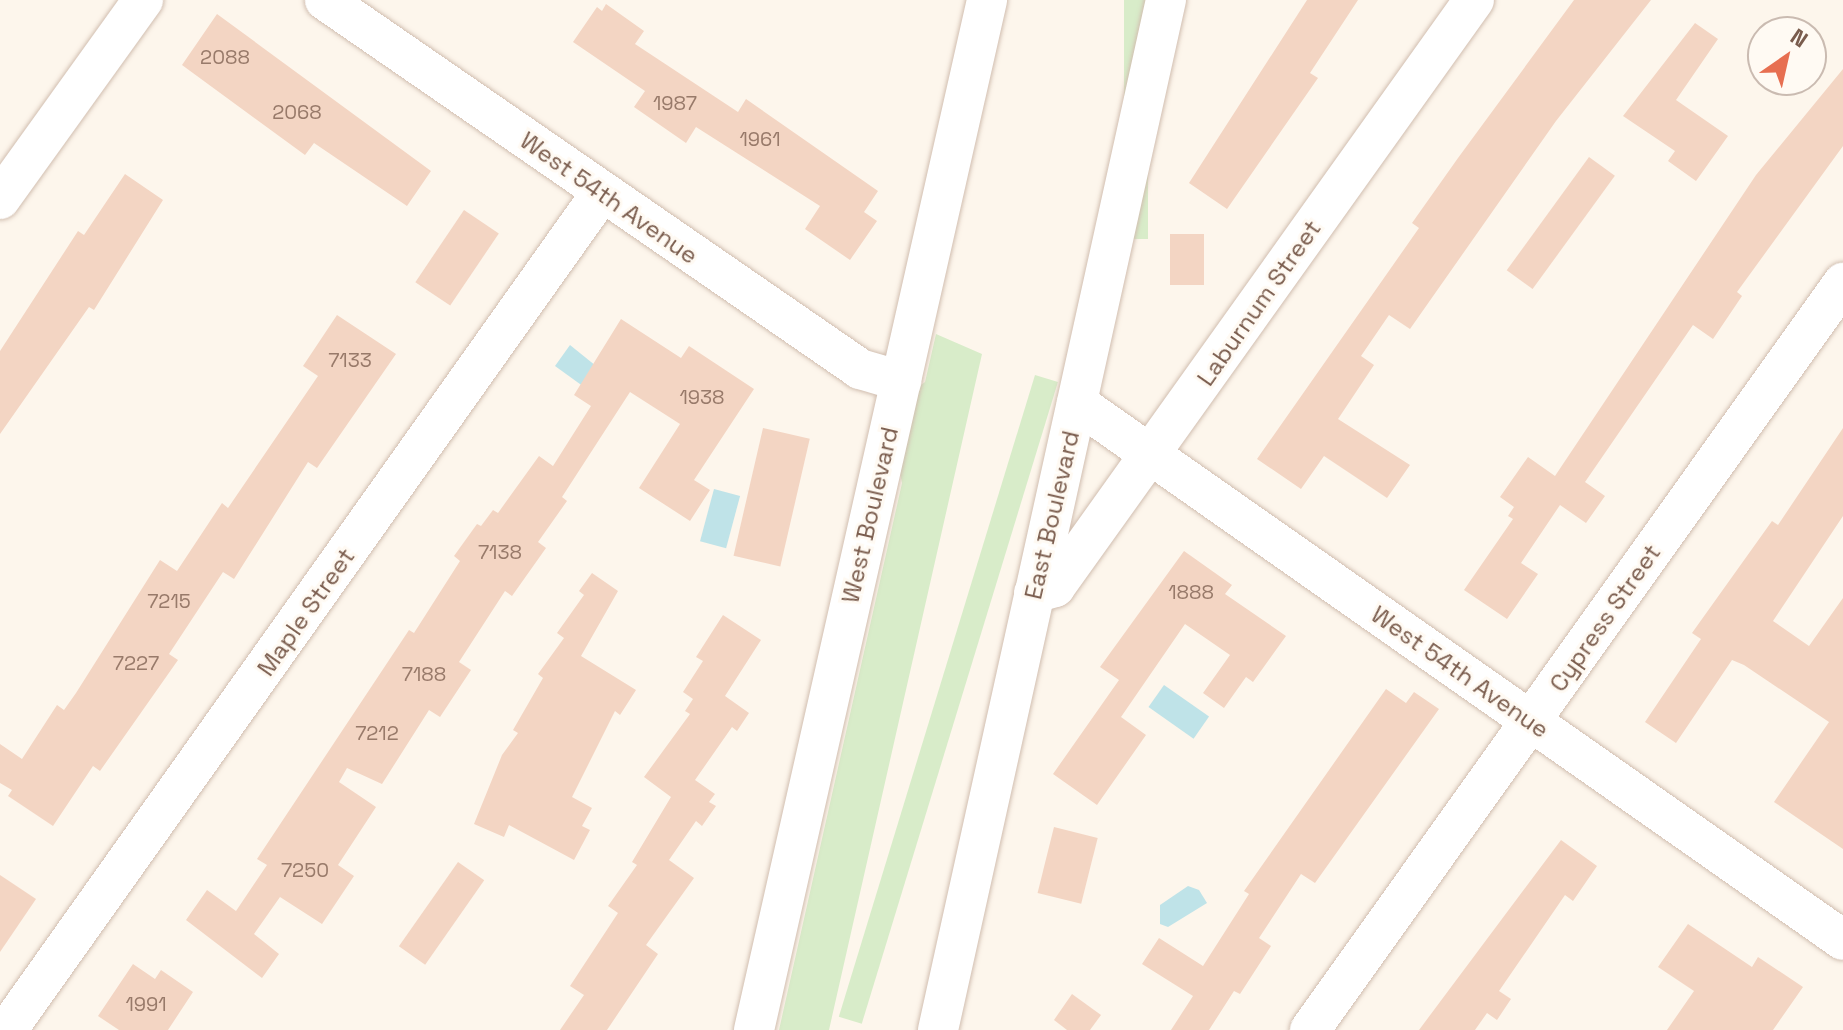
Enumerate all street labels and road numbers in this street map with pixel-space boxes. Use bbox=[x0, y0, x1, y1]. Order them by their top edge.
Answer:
street label: West 54th Avenue bbox=[515, 126, 703, 270]
street label: Laburnum Street bbox=[1191, 215, 1327, 391]
street label: West Boulevard bbox=[836, 424, 904, 606]
street label: East Boulevard bbox=[1019, 428, 1085, 602]
street label: Cypress Street bbox=[1544, 539, 1666, 697]
street label: Maple Street bbox=[251, 542, 361, 682]
street label: West 54th Avenue bbox=[1366, 600, 1554, 744]

